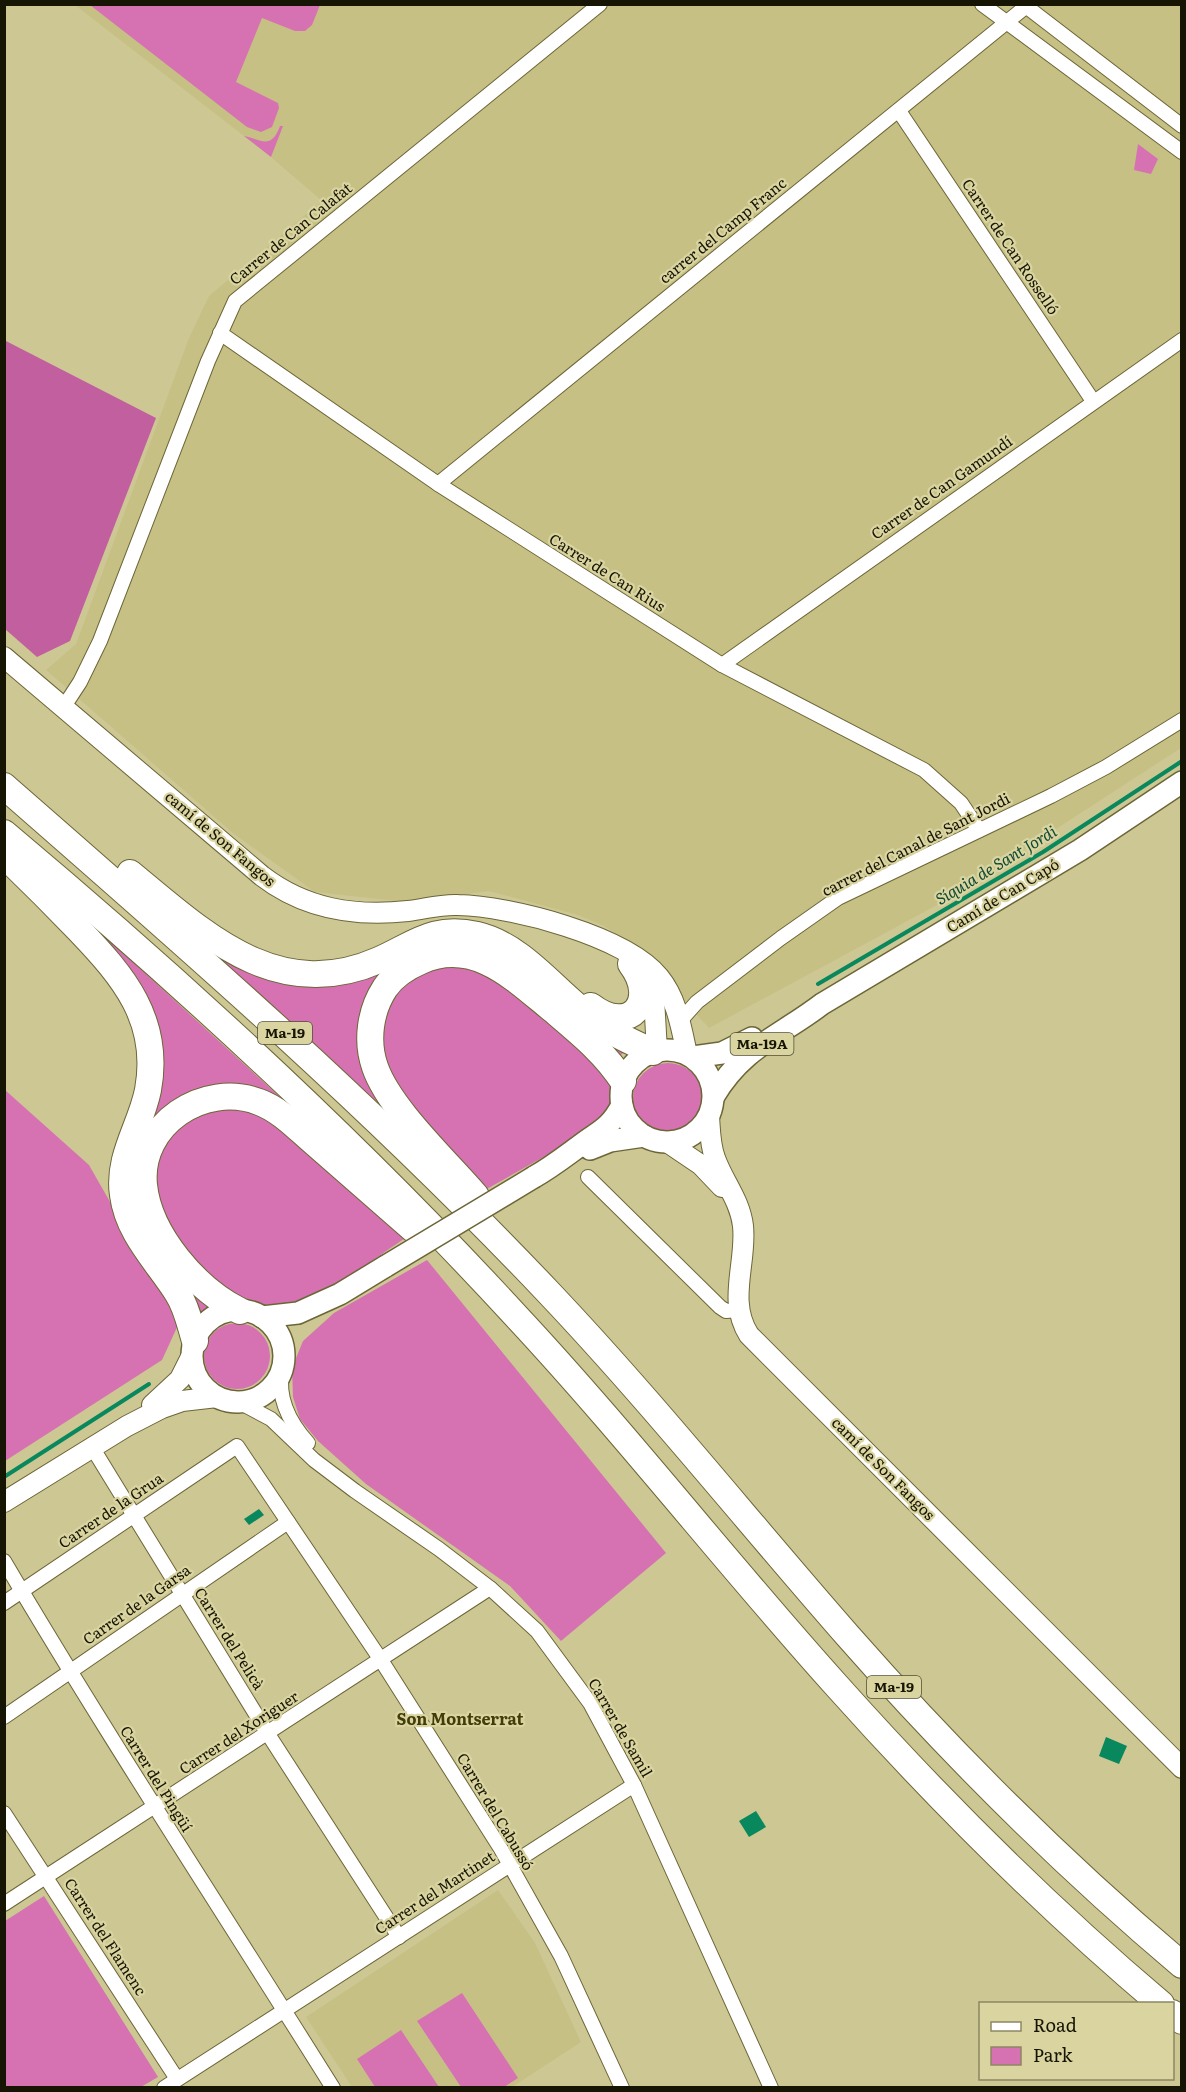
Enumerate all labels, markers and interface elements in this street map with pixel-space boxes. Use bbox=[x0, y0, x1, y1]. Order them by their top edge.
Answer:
street label: carrer del Camp Franc bbox=[653, 171, 791, 288]
street label: Carrer de Can Rosselló bbox=[957, 173, 1066, 319]
street label: Carrer de Can Calafat bbox=[224, 176, 356, 290]
street label: Carrer de Can Gamundí bbox=[866, 429, 1017, 544]
street label: Carrer de Can Rius bbox=[545, 527, 671, 617]
street label: camí de Son Fangos bbox=[161, 785, 281, 891]
street label: carrer del Canal de Sant Jordi bbox=[817, 786, 1014, 901]
water label: Síquia de Sant Jordi bbox=[930, 818, 1061, 910]
street label: Camí de Can Capó bbox=[941, 852, 1063, 938]
road number: Ma-19 bbox=[258, 1022, 312, 1044]
road number: Ma-19A bbox=[730, 1033, 794, 1055]
street label: camí de Son Fangos bbox=[827, 1411, 941, 1525]
street label: Carrer de la Grua bbox=[53, 1466, 168, 1553]
street label: Carrer de la Garsa bbox=[77, 1557, 196, 1650]
street label: Carrer del Pelicà bbox=[190, 1583, 271, 1695]
street label: Carrer de Samil bbox=[584, 1673, 659, 1781]
road number: Ma-19 bbox=[867, 1676, 921, 1698]
street label: Carrer del Xoriguer bbox=[174, 1684, 303, 1779]
district label: Son Montserrat bbox=[397, 1706, 523, 1730]
street label: Carrer del Pingüí bbox=[115, 1721, 199, 1836]
street label: Carrer del Cabussó bbox=[452, 1748, 541, 1875]
street label: Carrer del Martinet bbox=[370, 1844, 499, 1939]
street label: Carrer del Flamenc bbox=[60, 1873, 153, 2000]
legend bbox=[979, 2002, 1174, 2080]
text: Road bbox=[1033, 2011, 1077, 2038]
text: Park bbox=[1033, 2041, 1074, 2068]

